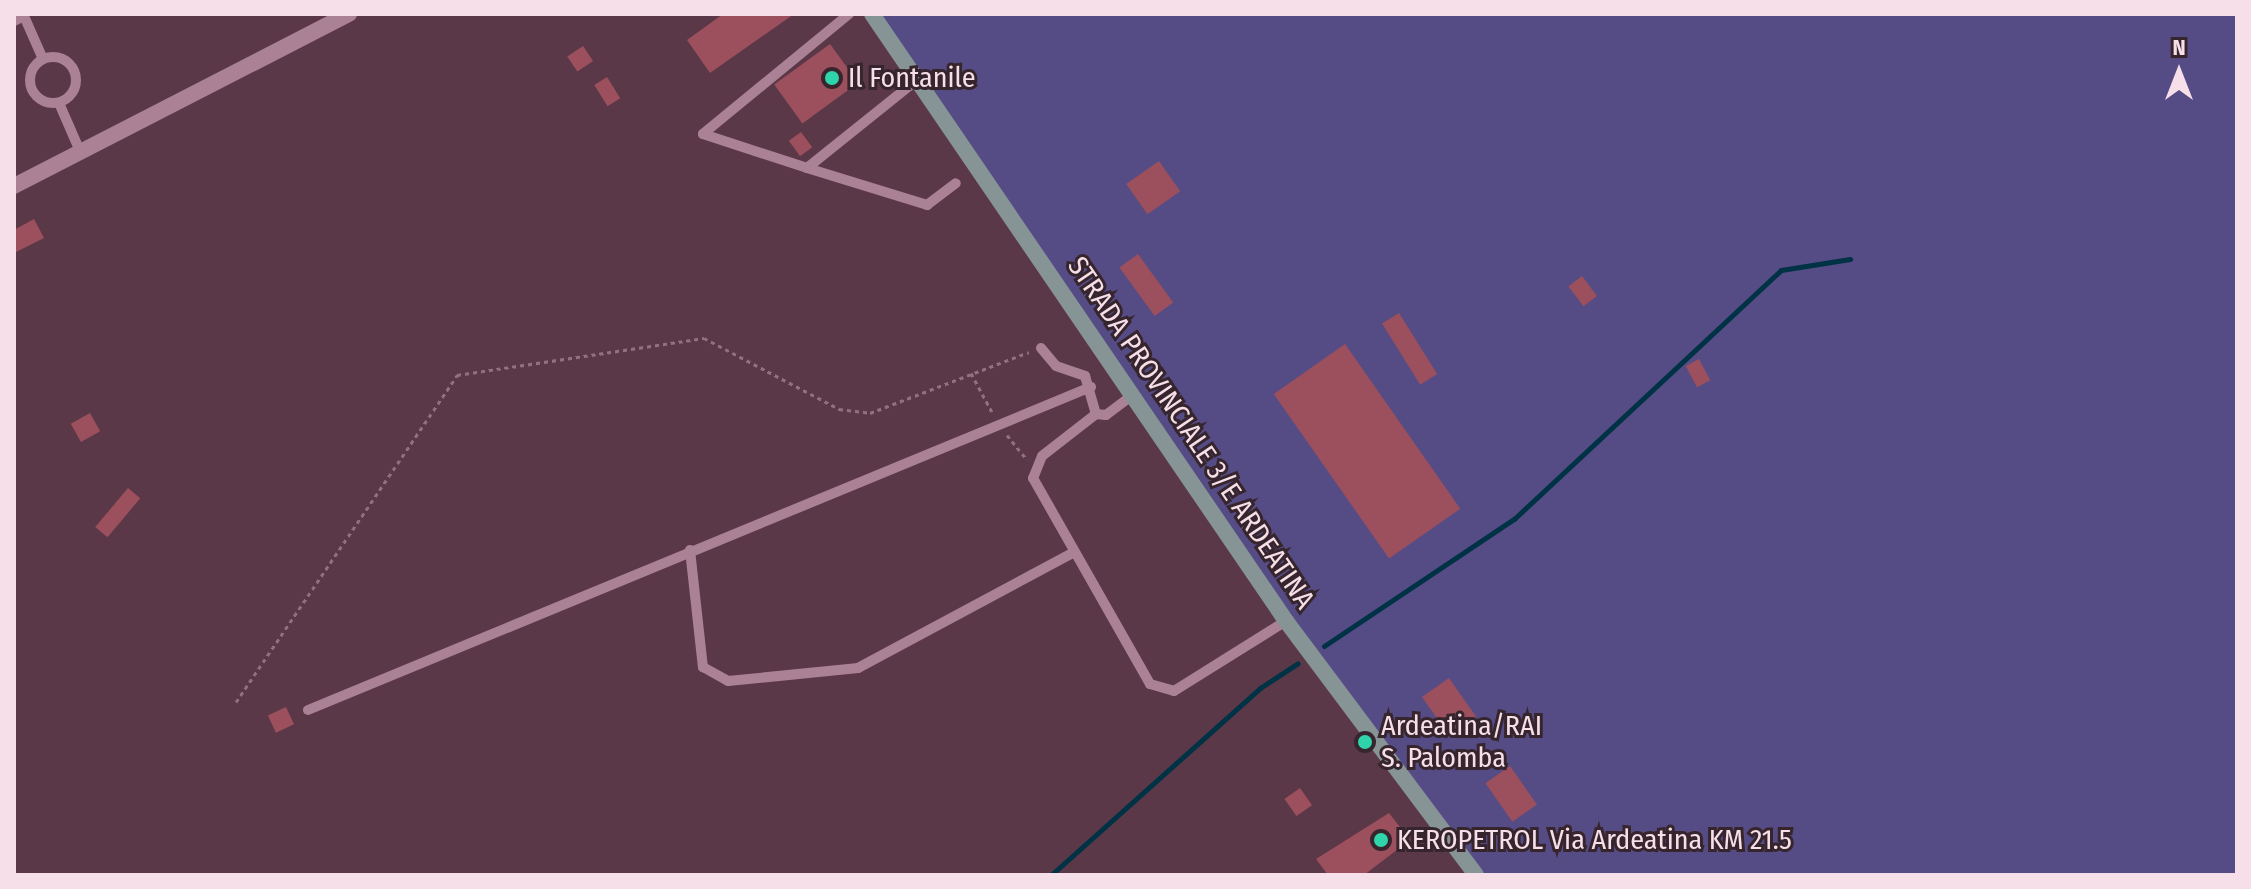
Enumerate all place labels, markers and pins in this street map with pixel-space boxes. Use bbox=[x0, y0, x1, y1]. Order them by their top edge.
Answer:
place label: Il Fontanile bbox=[848, 61, 976, 95]
marker: Il Fontanile bbox=[823, 69, 841, 87]
place label: Ardeatina/RAI S. Palomba bbox=[1381, 709, 1542, 775]
marker: Ardeatina/RAI S. Palomba bbox=[1356, 733, 1374, 751]
place label: KEROPETROL Via Ardeatina KM 21.5 bbox=[1397, 823, 1792, 857]
marker: KEROPETROL Via Ardeatina KM 21.5 bbox=[1372, 831, 1390, 849]

